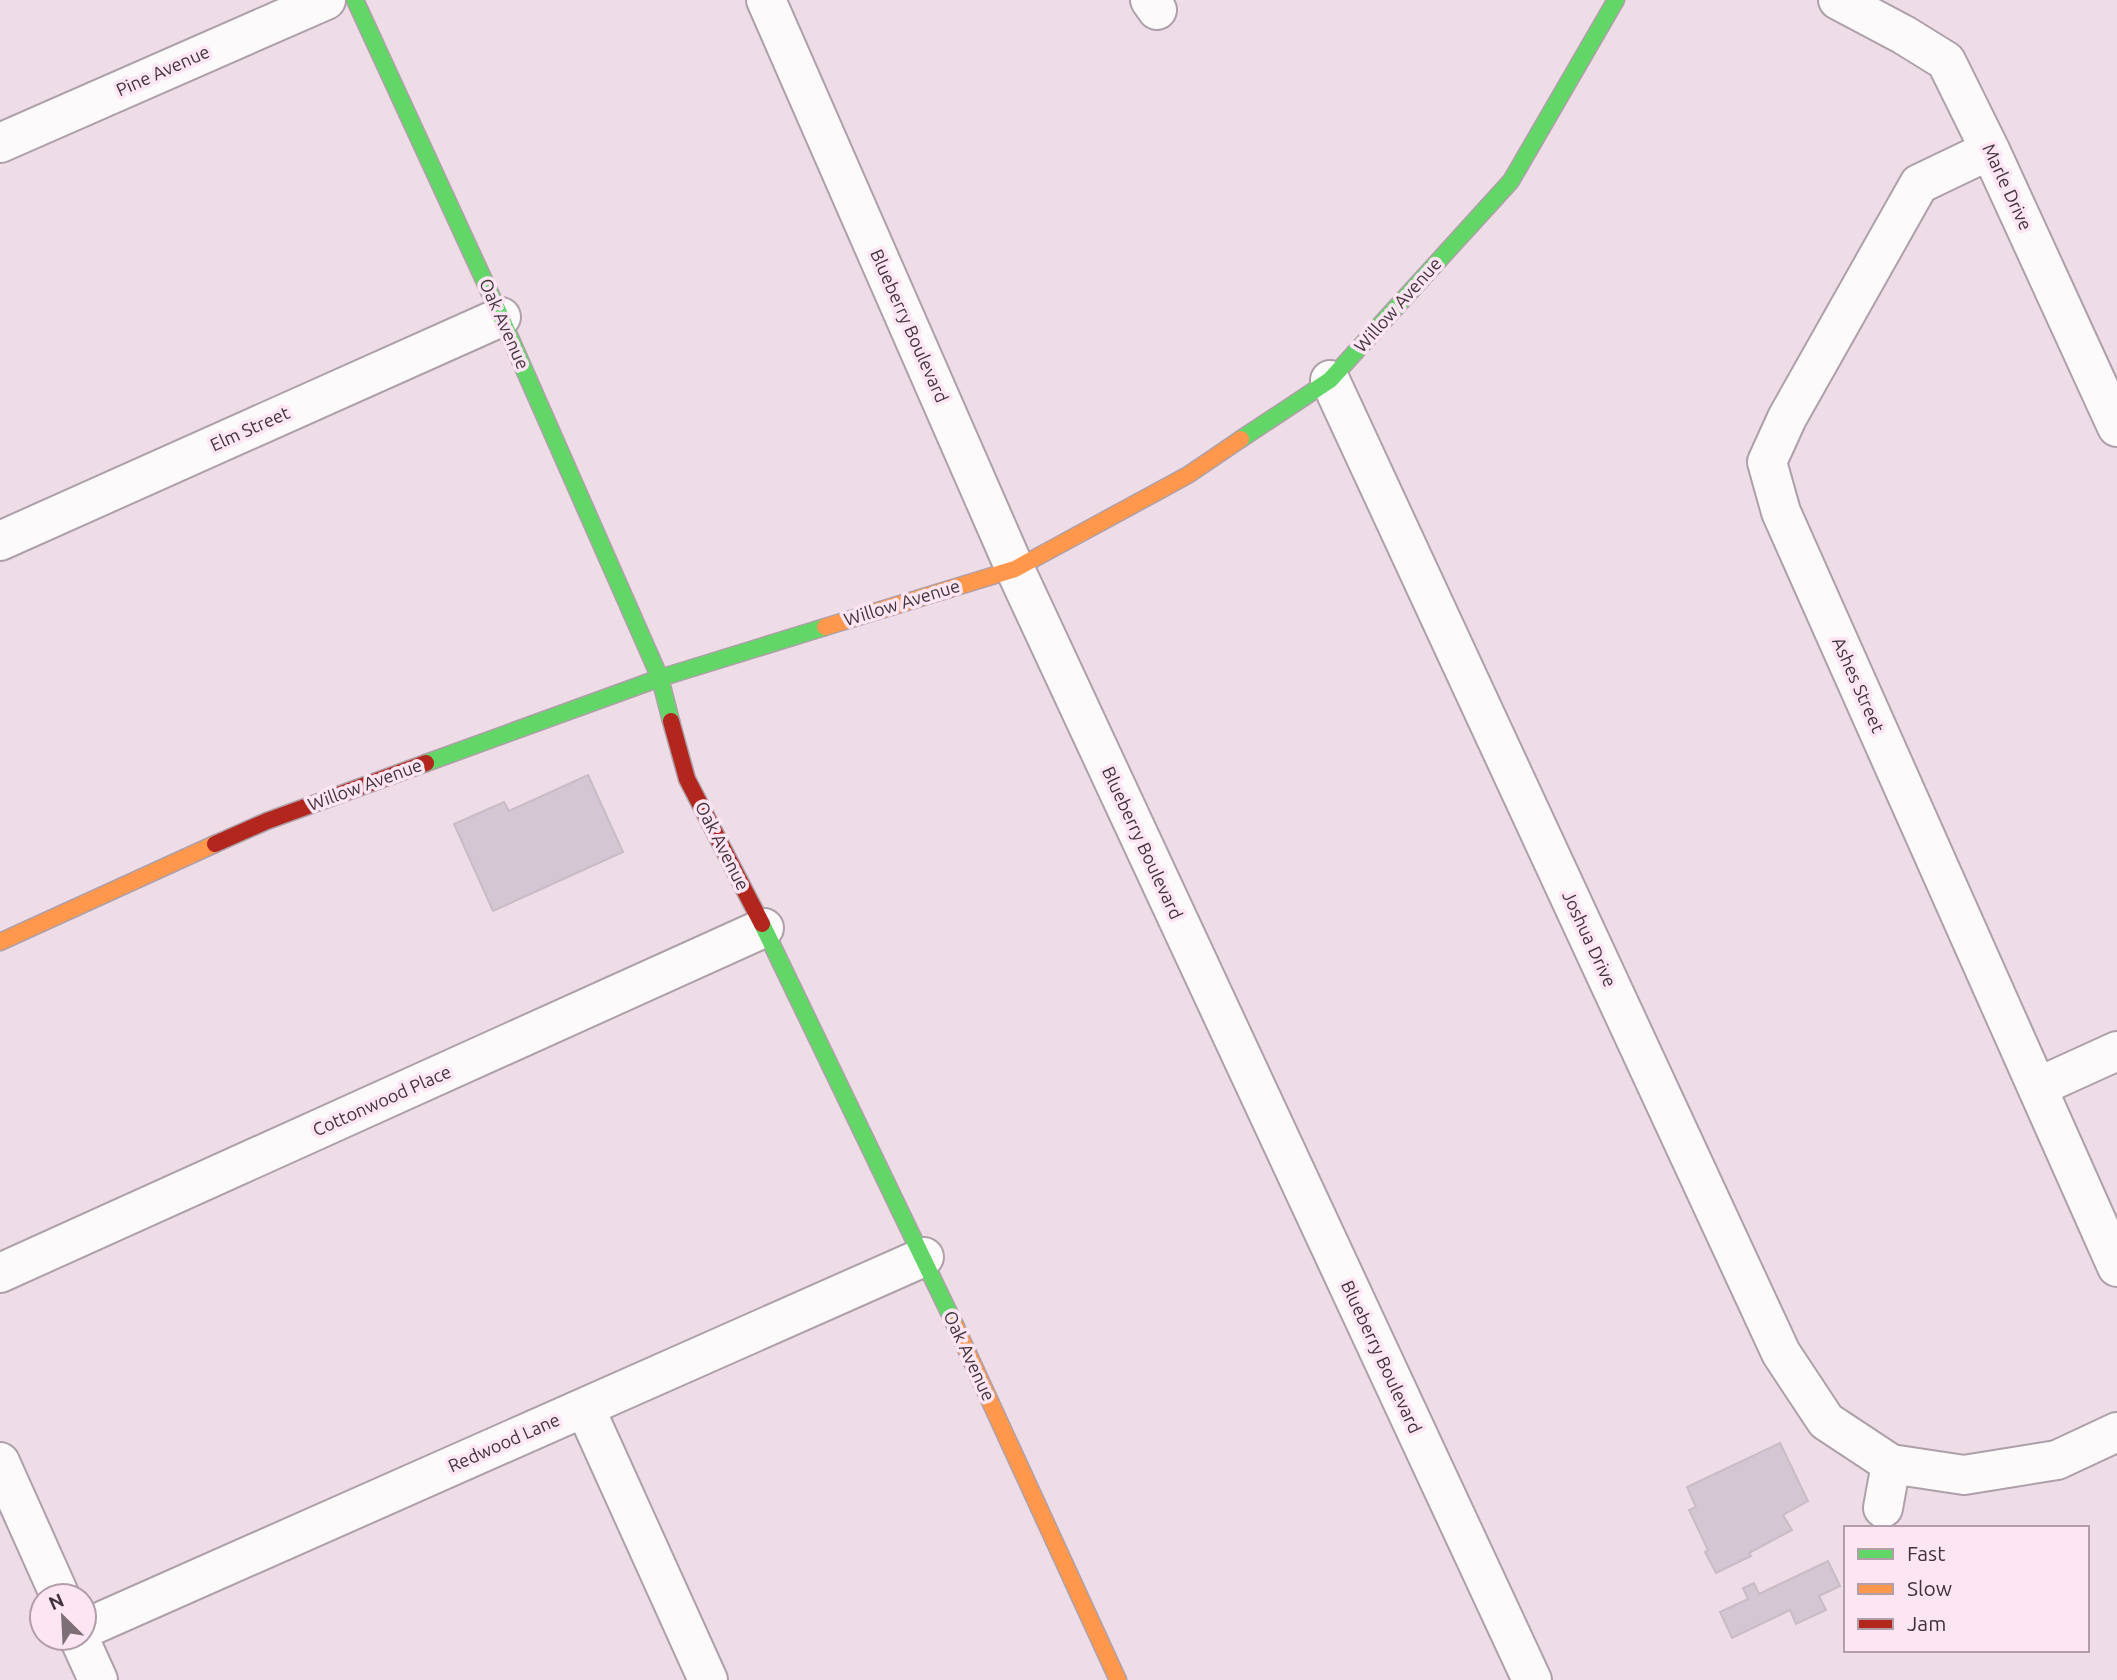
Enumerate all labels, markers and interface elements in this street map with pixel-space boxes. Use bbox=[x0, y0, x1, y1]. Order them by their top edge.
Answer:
street label: Pine Avenue bbox=[113, 41, 212, 100]
street label: Marle Drive bbox=[1979, 140, 2037, 233]
street label: Blueberry Boulevard bbox=[867, 246, 953, 405]
street label: Willow Avenue bbox=[1350, 253, 1445, 356]
street label: Oak Avenue bbox=[476, 275, 534, 372]
street label: Elm Street bbox=[207, 402, 292, 454]
street label: Willow Avenue bbox=[841, 575, 962, 629]
street label: Ashes Street bbox=[1829, 634, 1889, 735]
street label: Willow Avenue bbox=[305, 754, 424, 814]
street label: Blueberry Boulevard bbox=[1099, 763, 1187, 922]
street label: Oak Avenue bbox=[692, 798, 754, 893]
street label: Joshua Drive bbox=[1559, 887, 1621, 990]
street label: Cottonwood Place bbox=[309, 1061, 454, 1140]
street label: Blueberry Boulevard bbox=[1338, 1277, 1426, 1436]
street label: Oak Avenue bbox=[940, 1307, 999, 1404]
street label: Redwood Lane bbox=[445, 1409, 562, 1476]
legend bbox=[1844, 1526, 2089, 1652]
text: Fast bbox=[1907, 1541, 1945, 1565]
text: Slow bbox=[1907, 1576, 1952, 1600]
north arrow bbox=[28, 1582, 98, 1652]
text: N bbox=[45, 1589, 67, 1614]
text: Jam bbox=[1907, 1611, 1946, 1635]

